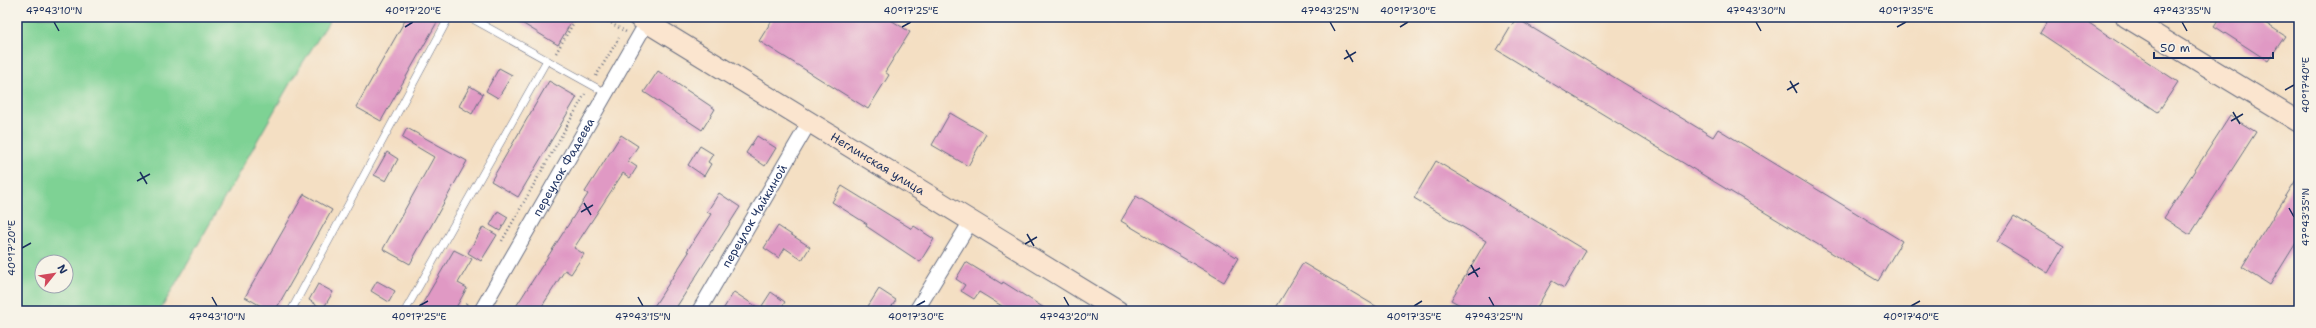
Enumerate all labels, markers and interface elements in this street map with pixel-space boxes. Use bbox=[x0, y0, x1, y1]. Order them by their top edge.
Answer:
text: 47°43'10"N bbox=[26, 4, 82, 17]
text: 40°17'20"E bbox=[385, 4, 441, 17]
text: 40°17'25"E bbox=[883, 4, 939, 17]
text: 47°43'25"N bbox=[1301, 4, 1359, 17]
text: 40°17'30"E bbox=[1380, 4, 1436, 17]
text: 47°43'30"N bbox=[1726, 4, 1786, 17]
text: 40°17'35"E bbox=[1879, 4, 1933, 17]
text: 47°43'35"N bbox=[2153, 4, 2211, 17]
scale bar bbox=[2154, 34, 2273, 60]
text: 50 m bbox=[2160, 40, 2190, 56]
text: 40°17'40"E bbox=[2299, 57, 2312, 113]
street label: переулок Фадеева bbox=[529, 114, 599, 219]
street label: Неглинская улица bbox=[827, 129, 928, 199]
street label: переулок Чайкиной bbox=[718, 161, 791, 271]
text: 47°43'35"N bbox=[2299, 188, 2312, 246]
text: 40°17'20"E bbox=[5, 220, 18, 276]
north arrow bbox=[34, 254, 74, 294]
text: N bbox=[54, 262, 71, 277]
text: 47°43'10"N bbox=[189, 310, 245, 323]
text: 40°17'25"E bbox=[391, 310, 447, 323]
text: 47°43'15"N bbox=[615, 310, 671, 323]
text: 40°17'30"E bbox=[888, 310, 944, 323]
text: 47°43'20"N bbox=[1039, 310, 1099, 323]
text: 40°17'35"E bbox=[1387, 310, 1441, 323]
text: 47°43'25"N bbox=[1465, 310, 1523, 323]
text: 40°17'40"E bbox=[1883, 310, 1939, 323]

